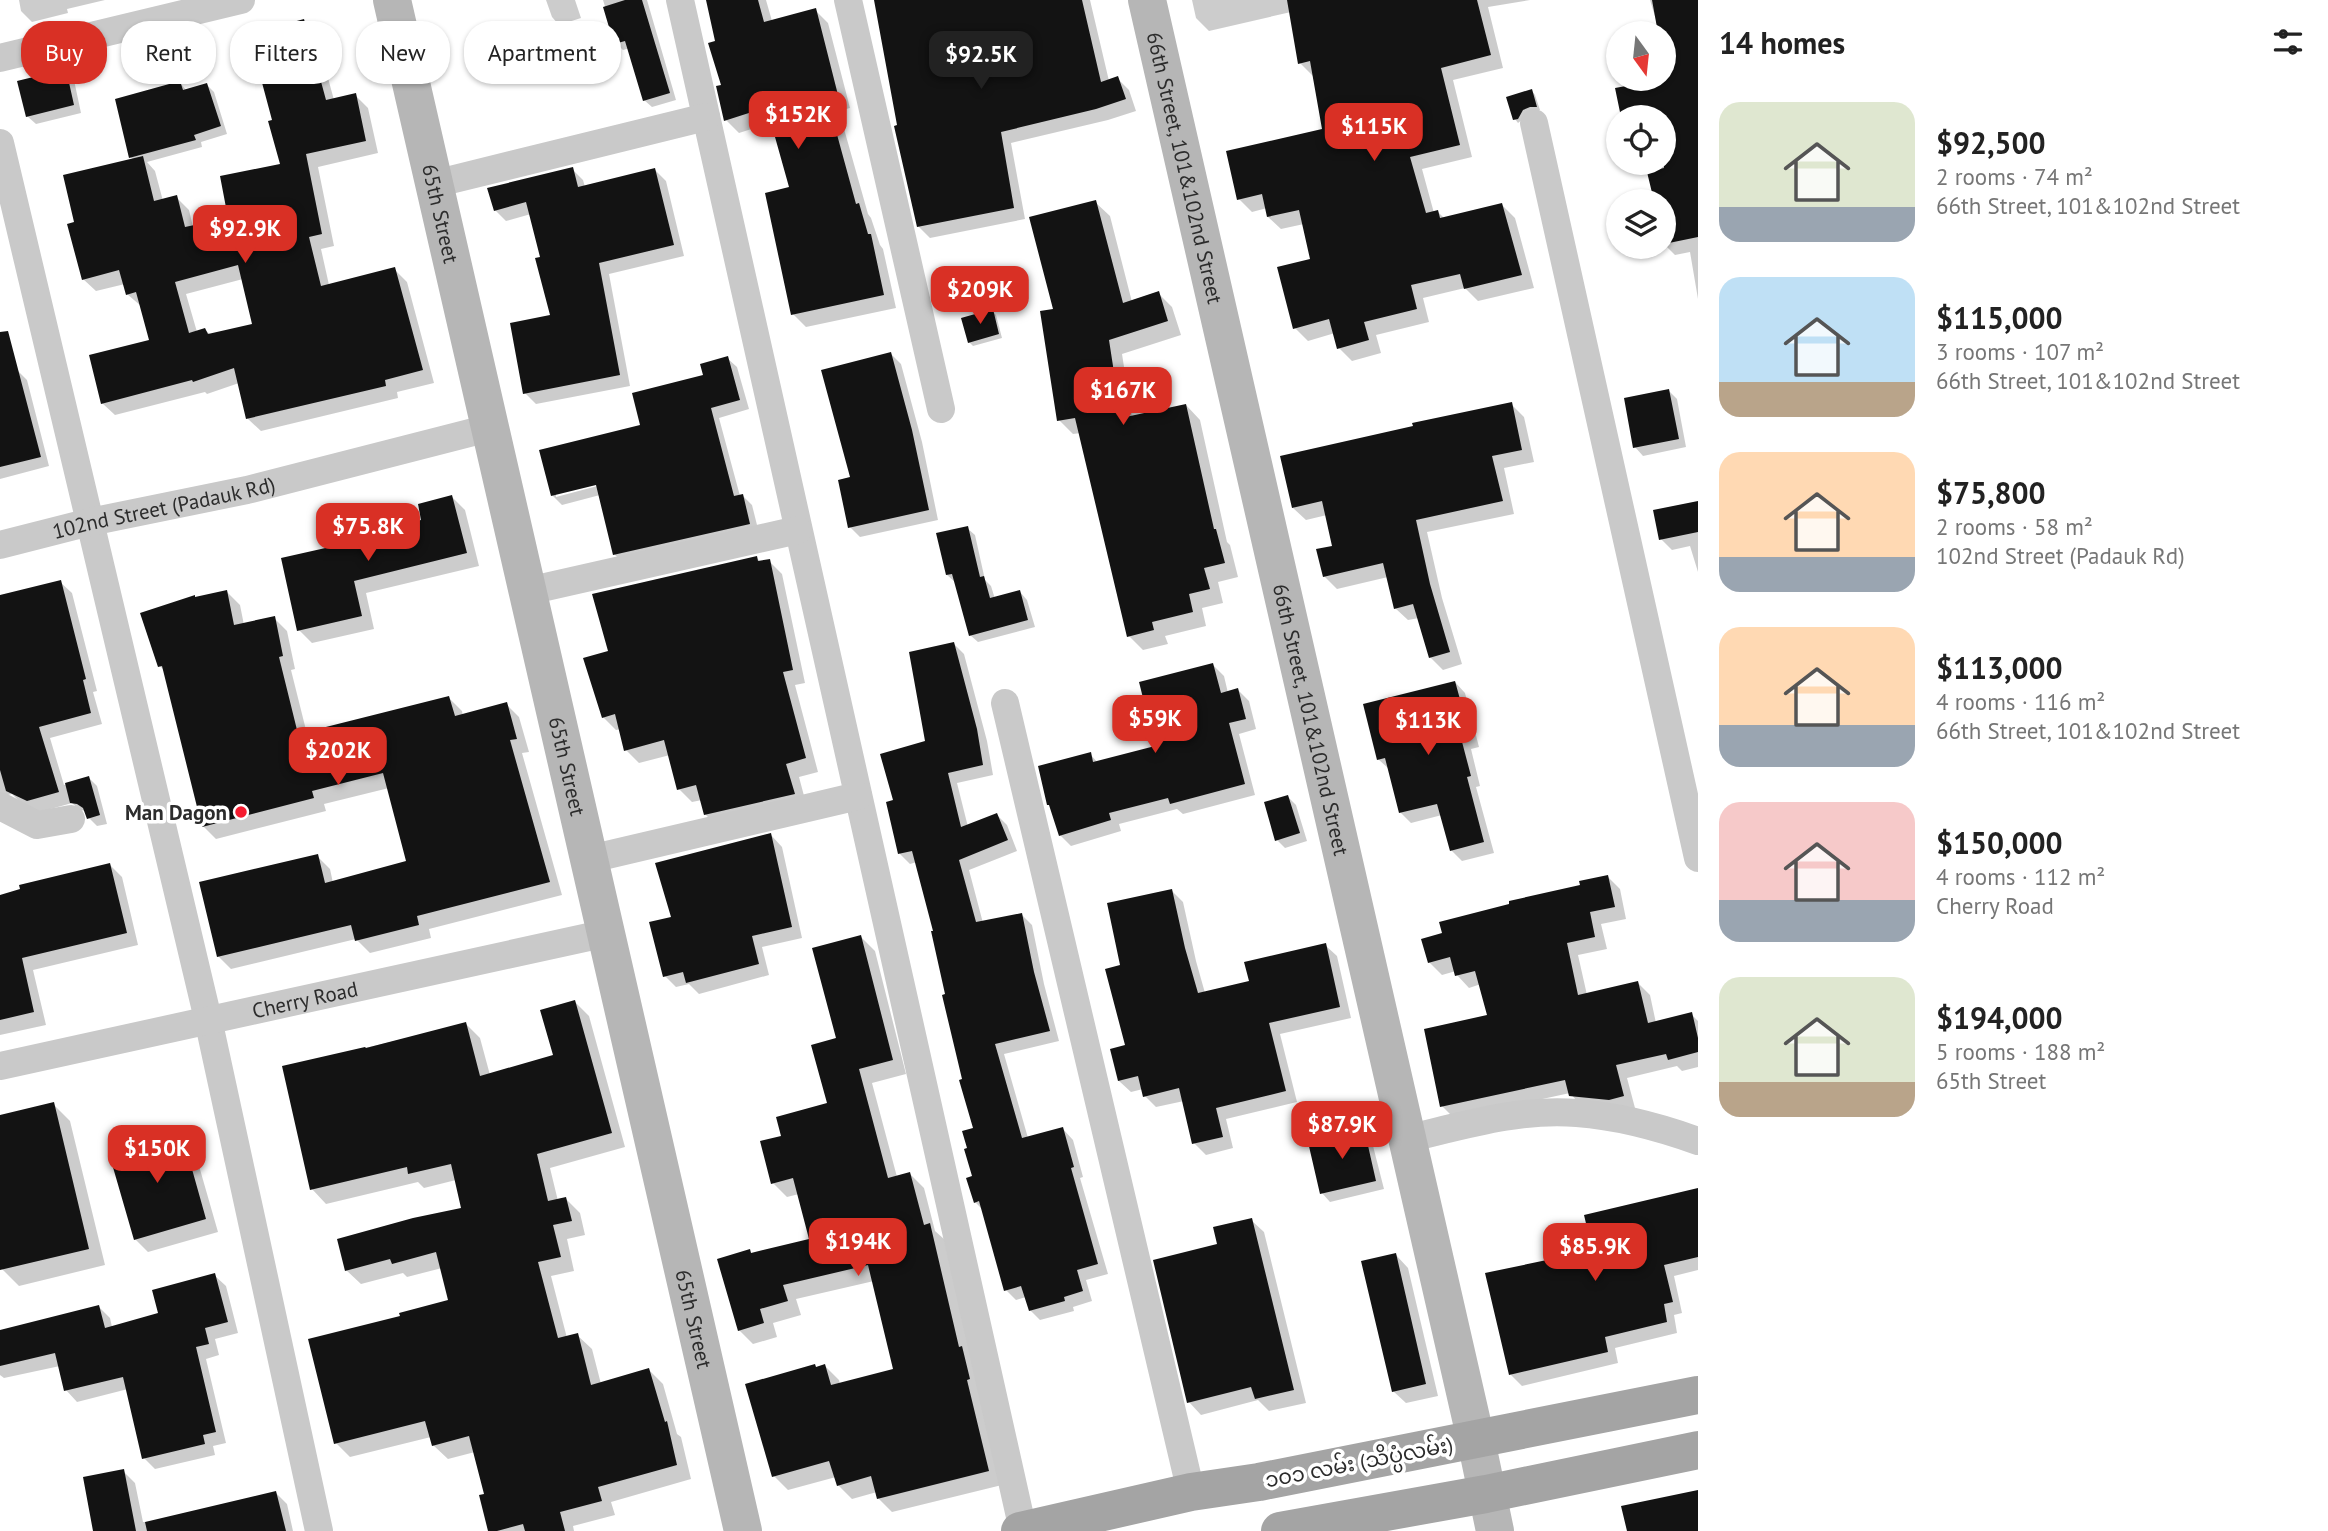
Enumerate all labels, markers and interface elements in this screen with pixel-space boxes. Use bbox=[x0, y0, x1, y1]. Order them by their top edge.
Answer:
chip: Buy bbox=[21, 21, 107, 84]
chip: Rent bbox=[121, 21, 216, 84]
chip: Filters bbox=[230, 21, 342, 84]
chip: New bbox=[356, 21, 450, 84]
chip: Apartment bbox=[464, 21, 621, 84]
north arrow bbox=[1606, 21, 1676, 91]
map controls bbox=[1606, 21, 1676, 259]
text: 14 homes bbox=[1719, 23, 1845, 62]
icon: filters bbox=[2269, 23, 2307, 61]
street label: 66th Street, 101&102nd Street bbox=[1141, 29, 1229, 306]
pin: $92.5K bbox=[924, 32, 1038, 91]
text: $92.5K bbox=[945, 39, 1017, 68]
pin: $152K bbox=[749, 92, 847, 151]
text: $152K bbox=[765, 99, 831, 128]
pin: $115K bbox=[1325, 104, 1423, 163]
button: locate bbox=[1606, 105, 1676, 175]
text: $115K bbox=[1341, 111, 1407, 140]
text: $92,500 bbox=[1936, 123, 2046, 162]
icon: home bbox=[1775, 130, 1859, 214]
street label: 65th Street bbox=[417, 161, 465, 266]
text: 2 rooms · 74 m² bbox=[1936, 162, 2093, 191]
button: layers bbox=[1606, 189, 1676, 259]
text: 66th Street, 101&102nd Street bbox=[1936, 191, 2240, 220]
pin: $92.9K bbox=[188, 205, 302, 265]
text: $92.9K bbox=[209, 213, 281, 242]
pin: $209K bbox=[931, 266, 1029, 326]
text: $209K bbox=[947, 274, 1013, 303]
text: $115,000 bbox=[1936, 298, 2063, 337]
icon: home bbox=[1775, 305, 1859, 389]
text: 3 rooms · 107 m² bbox=[1936, 337, 2104, 366]
text: 66th Street, 101&102nd Street bbox=[1936, 366, 2240, 395]
pin: $167K bbox=[1074, 368, 1172, 427]
text: $167K bbox=[1090, 375, 1156, 404]
street label: 102nd Street (Padauk Rd) bbox=[49, 470, 278, 545]
text: $75,800 bbox=[1936, 473, 2046, 512]
icon: home bbox=[1775, 480, 1859, 564]
pin: $75.8K bbox=[311, 504, 425, 563]
text: $75.8K bbox=[332, 511, 404, 540]
text: 2 rooms · 58 m² bbox=[1936, 512, 2093, 541]
text: 102nd Street (Padauk Rd) bbox=[1936, 541, 2185, 570]
street label: 66th Street, 101&102nd Street bbox=[1267, 581, 1355, 858]
text: $113,000 bbox=[1936, 648, 2063, 687]
icon: home bbox=[1775, 655, 1859, 739]
text: 4 rooms · 116 m² bbox=[1936, 687, 2105, 716]
pin: $59K bbox=[1114, 696, 1196, 755]
pin: $113K bbox=[1379, 698, 1477, 757]
text: $59K bbox=[1128, 703, 1182, 732]
text: $113K bbox=[1395, 705, 1461, 734]
street label: 65th Street bbox=[543, 714, 592, 818]
text: 66th Street, 101&102nd Street bbox=[1936, 716, 2240, 745]
pin: $202K bbox=[289, 728, 387, 787]
text: $202K bbox=[305, 735, 371, 764]
place label: Man Dagon bbox=[125, 799, 227, 826]
marker: Man Dagon bbox=[233, 804, 249, 820]
text: $150,000 bbox=[1936, 823, 2063, 862]
icon: home bbox=[1775, 830, 1859, 914]
text: 4 rooms · 112 m² bbox=[1936, 862, 2105, 891]
text: Cherry Road bbox=[1936, 891, 2054, 920]
street label: Cherry Road bbox=[249, 975, 360, 1024]
text: $194,000 bbox=[1936, 998, 2063, 1037]
icon: home bbox=[1775, 1005, 1859, 1089]
text: 5 rooms · 188 m² bbox=[1936, 1037, 2105, 1066]
text: 65th Street bbox=[1936, 1066, 2046, 1095]
pin: $87.9K bbox=[1285, 1102, 1399, 1161]
text: $87.9K bbox=[1307, 1109, 1377, 1138]
pin: $150K bbox=[108, 1126, 206, 1185]
text: $150K bbox=[124, 1133, 190, 1162]
pin: $194K bbox=[809, 1218, 907, 1278]
pin: $85.9K bbox=[1538, 1224, 1652, 1283]
text: $194K bbox=[825, 1226, 891, 1255]
text: $85.9K bbox=[1559, 1231, 1631, 1260]
street label: 65th Street bbox=[670, 1267, 719, 1371]
street label: ၁၀၁ လမ်း (သိပ္ပံလမ်း) bbox=[1262, 1429, 1456, 1498]

